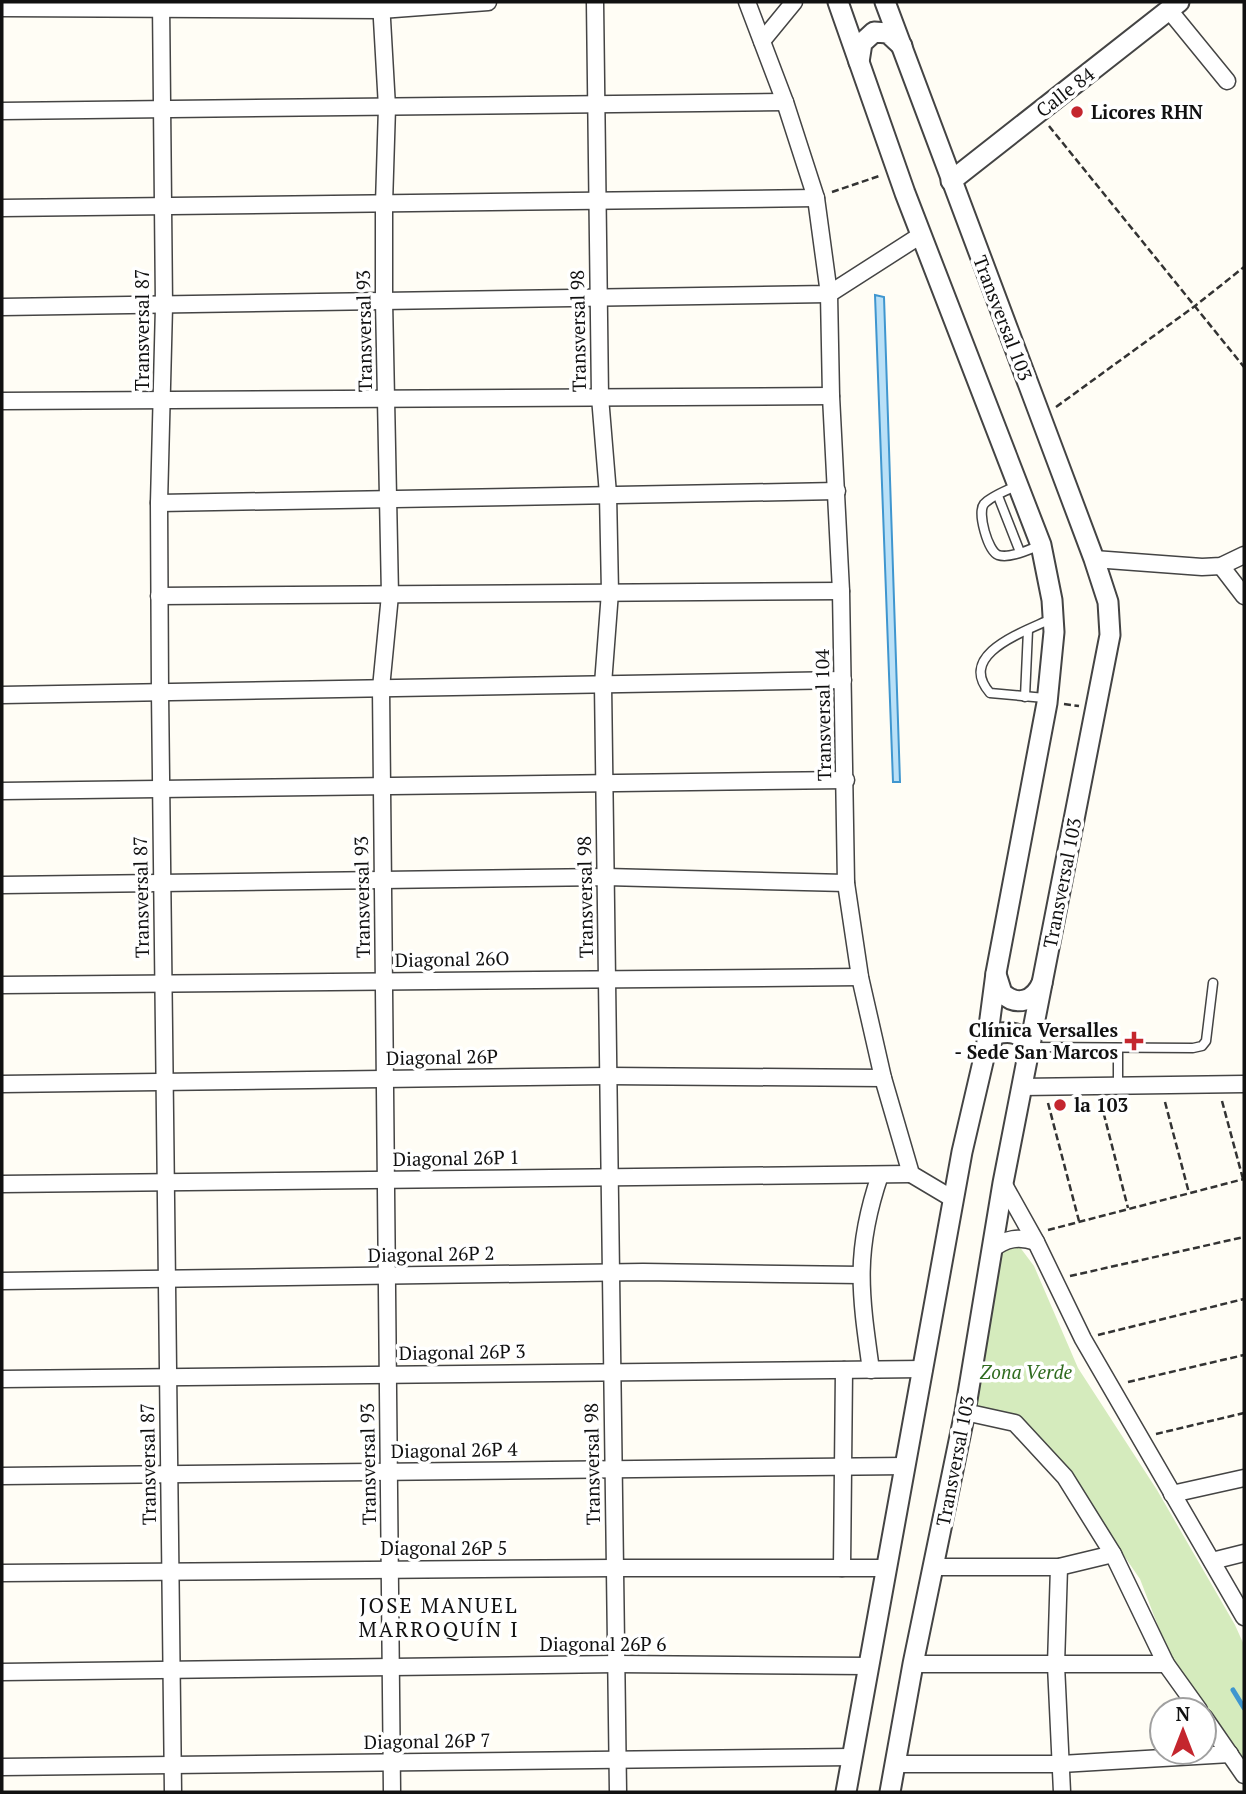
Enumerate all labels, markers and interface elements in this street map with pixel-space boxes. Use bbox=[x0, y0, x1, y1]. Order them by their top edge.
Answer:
street label: Calle 84 bbox=[1030, 60, 1100, 122]
place label: Licores RHN bbox=[1091, 99, 1204, 124]
marker: Licores RHN bbox=[1069, 104, 1085, 120]
street label: Transversal 103 bbox=[968, 252, 1039, 384]
street label: Transversal 87 bbox=[129, 269, 154, 391]
street label: Transversal 93 bbox=[350, 270, 377, 392]
street label: Transversal 98 bbox=[564, 270, 591, 392]
street label: Transversal 104 bbox=[809, 648, 836, 781]
street label: Transversal 103 bbox=[1037, 816, 1086, 950]
street label: Transversal 87 bbox=[127, 836, 154, 958]
street label: Transversal 93 bbox=[348, 836, 375, 958]
street label: Transversal 98 bbox=[571, 836, 598, 958]
street label: Diagonal 26O bbox=[394, 945, 510, 972]
place label: Clínica Versalles - Sede San Marcos bbox=[954, 1017, 1118, 1064]
marker: Clínica Versalles - Sede San Marcos bbox=[1124, 1031, 1144, 1051]
street label: Diagonal 26P bbox=[386, 1043, 498, 1070]
place label: la 103 bbox=[1074, 1092, 1128, 1117]
marker: la 103 bbox=[1052, 1097, 1068, 1113]
street label: Diagonal 26P 1 bbox=[392, 1144, 520, 1171]
street label: Diagonal 26P 2 bbox=[367, 1240, 495, 1267]
street label: Diagonal 26P 3 bbox=[398, 1338, 526, 1365]
park label: Zona Verde bbox=[980, 1359, 1073, 1384]
street label: Transversal 103 bbox=[930, 1394, 979, 1528]
street label: Transversal 87 bbox=[134, 1403, 161, 1525]
street label: Transversal 93 bbox=[354, 1403, 381, 1525]
street label: Transversal 98 bbox=[578, 1403, 605, 1525]
street label: Diagonal 26P 4 bbox=[390, 1436, 518, 1463]
street label: Diagonal 26P 5 bbox=[381, 1535, 507, 1560]
district label: JOSE MANUEL MARROQUÍN I bbox=[358, 1591, 520, 1643]
street label: Diagonal 26P 6 bbox=[540, 1631, 666, 1656]
north arrow bbox=[1148, 1696, 1218, 1766]
text: N bbox=[1176, 1701, 1191, 1726]
street label: Diagonal 26P 7 bbox=[363, 1727, 491, 1754]

